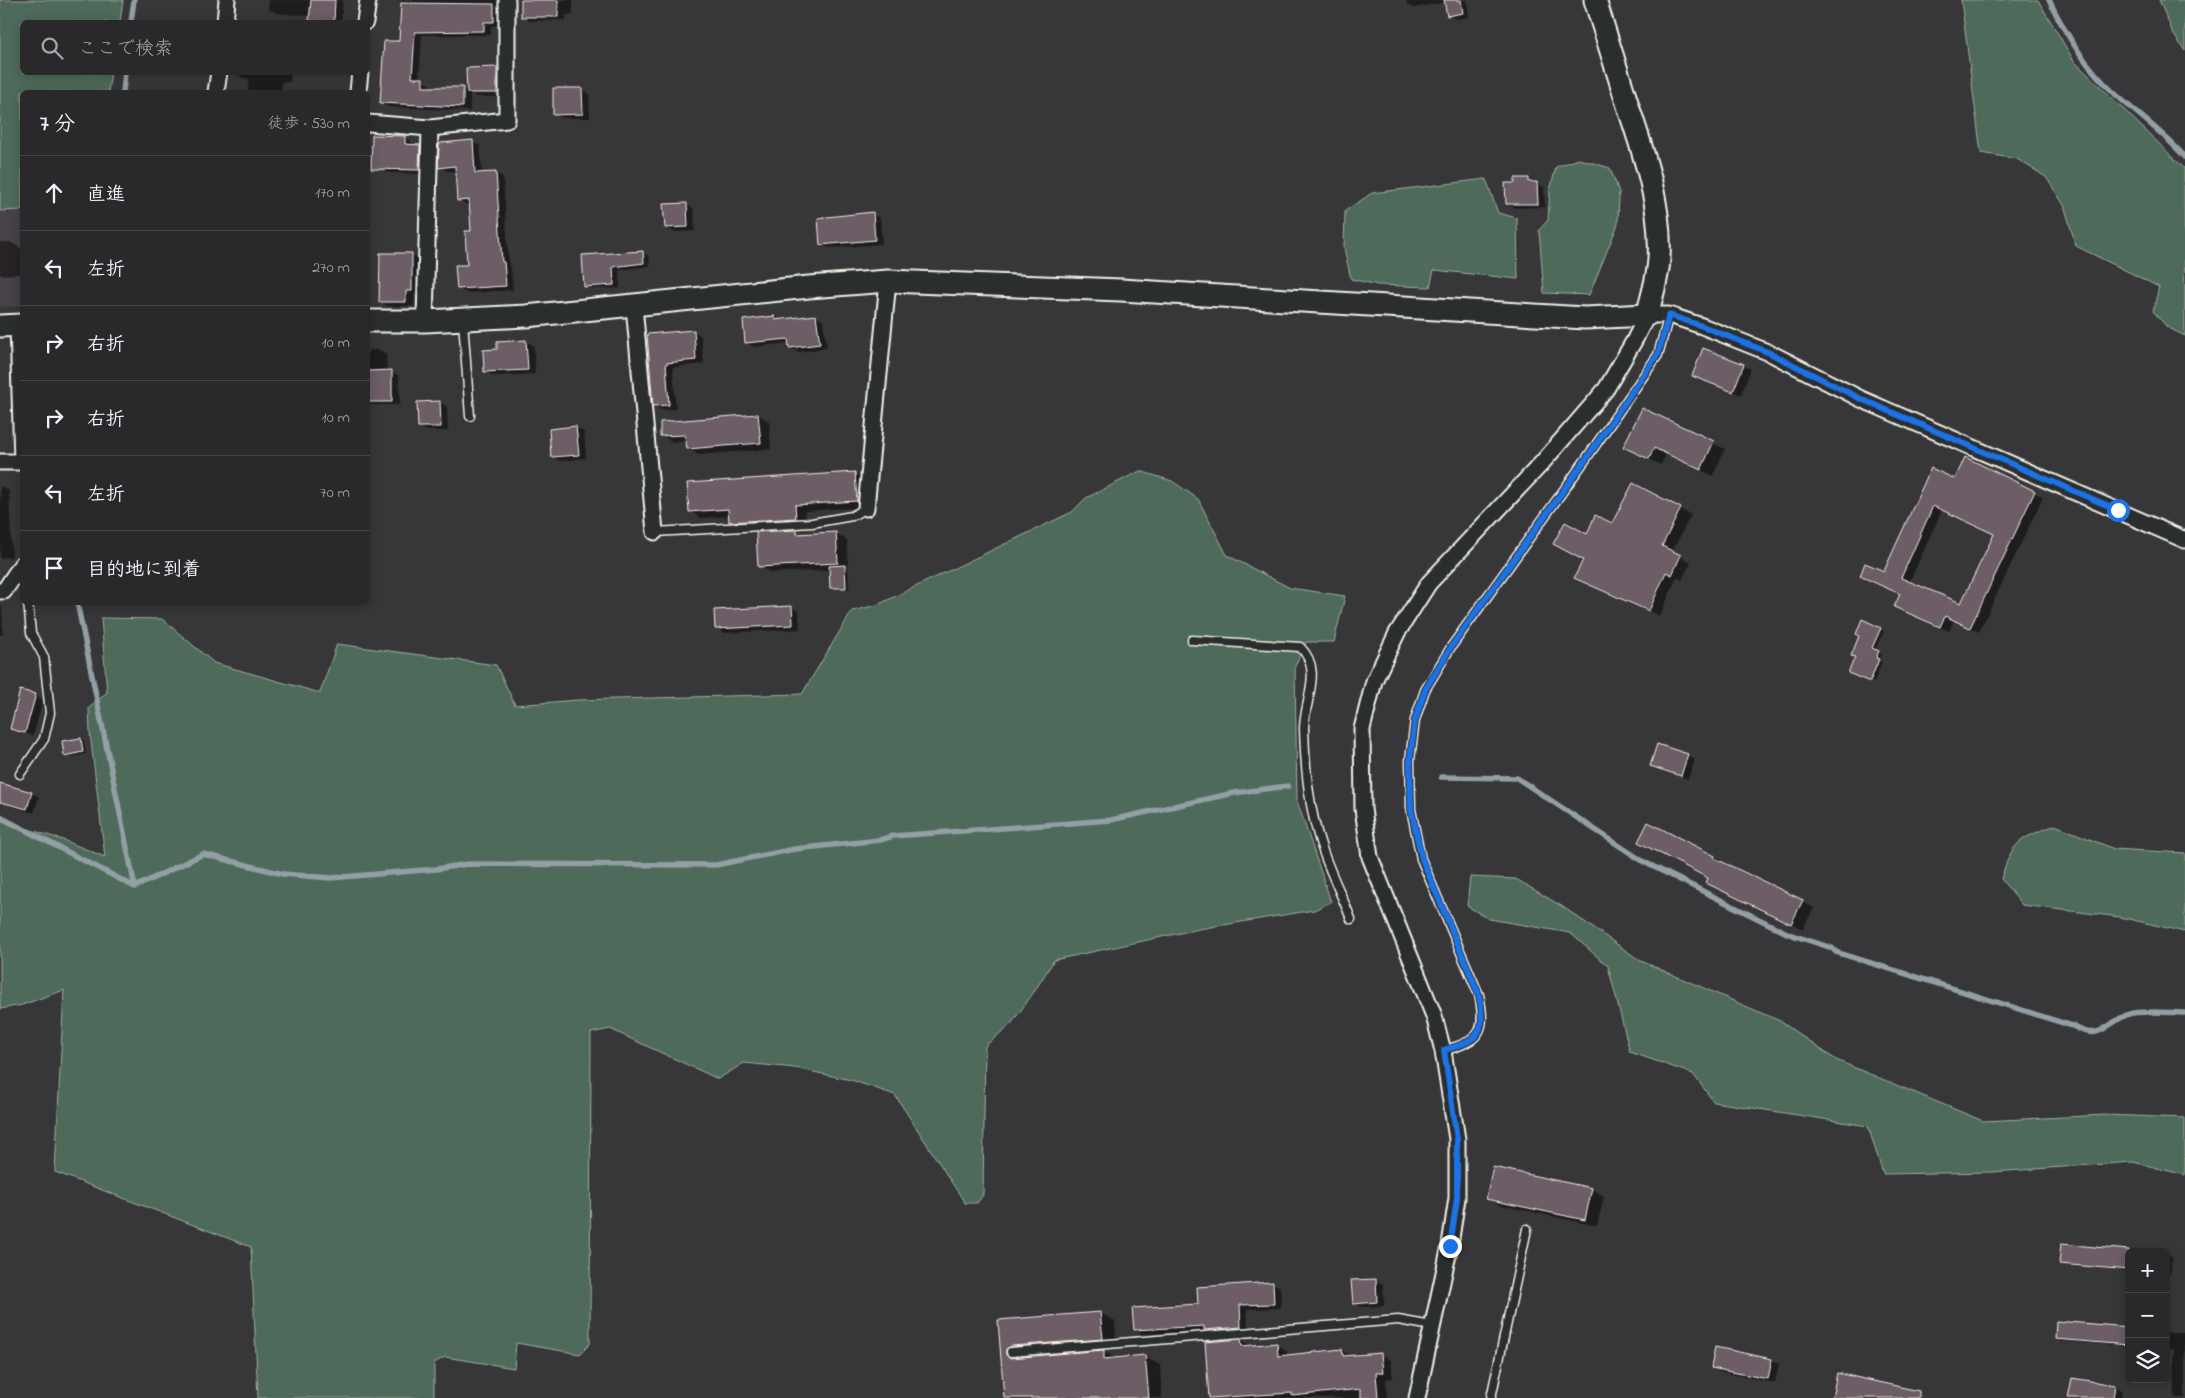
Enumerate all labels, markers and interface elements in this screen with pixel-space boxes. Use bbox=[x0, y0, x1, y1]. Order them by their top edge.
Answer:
search box bbox=[20, 20, 370, 75]
icon: search bbox=[38, 34, 66, 62]
text: ここで検索 bbox=[78, 36, 173, 63]
text: 7 分 bbox=[40, 110, 75, 140]
text: 徒歩 · 530 m bbox=[268, 112, 350, 136]
icon: ahead bbox=[40, 179, 68, 207]
text: 170 m bbox=[315, 181, 350, 205]
text: 直進 bbox=[87, 182, 125, 209]
icon: left bbox=[40, 254, 68, 282]
text: 270 m bbox=[312, 256, 350, 280]
text: 左折 bbox=[87, 257, 125, 284]
icon: right bbox=[40, 329, 68, 357]
text: 10 m bbox=[322, 331, 350, 355]
text: 右折 bbox=[87, 332, 125, 359]
icon: right bbox=[40, 404, 68, 432]
text: 10 m bbox=[322, 406, 350, 430]
text: 右折 bbox=[87, 407, 125, 434]
icon: left bbox=[40, 479, 68, 507]
text: 70 m bbox=[320, 481, 350, 505]
text: 左折 bbox=[87, 482, 125, 509]
route start bbox=[2107, 499, 2130, 522]
icon: arrive bbox=[40, 554, 68, 582]
text: 目的地に到着 bbox=[87, 557, 201, 584]
route end bbox=[1439, 1235, 1462, 1258]
map controls bbox=[2125, 1248, 2170, 1383]
button: + bbox=[2125, 1248, 2170, 1293]
button: − bbox=[2125, 1293, 2170, 1338]
button: layers bbox=[2125, 1338, 2170, 1383]

